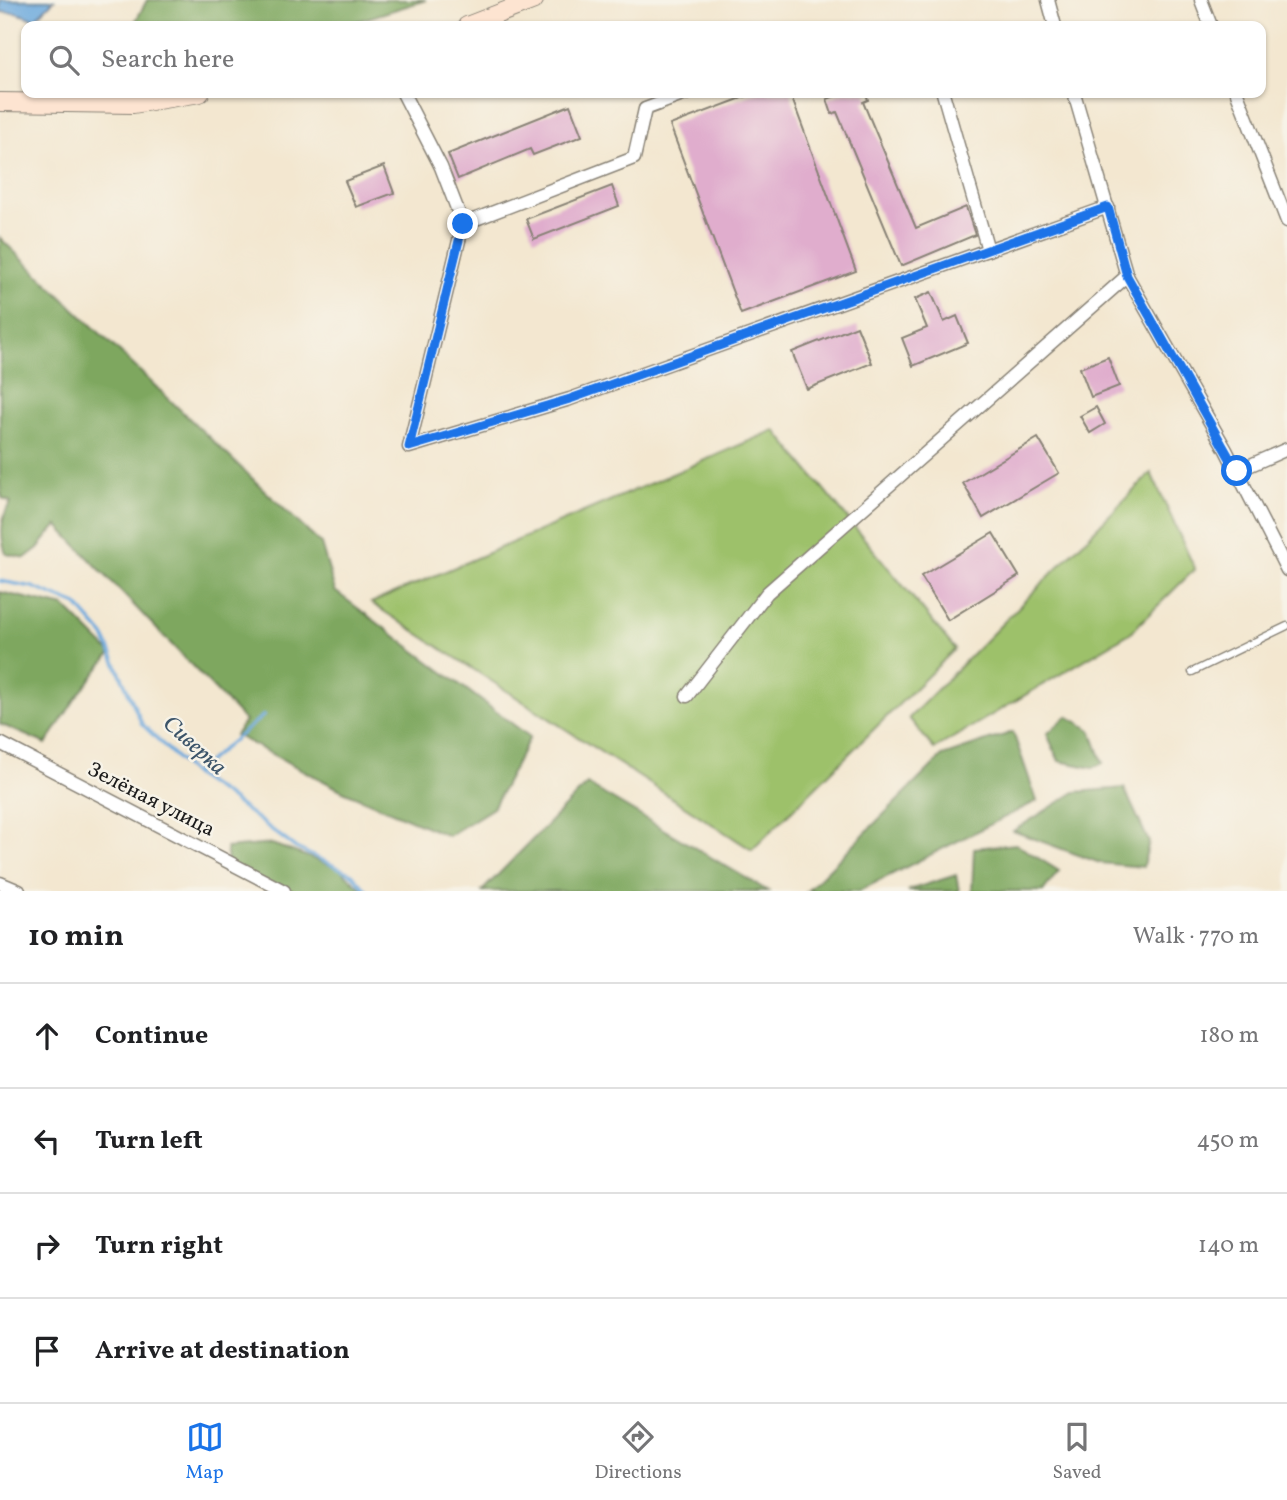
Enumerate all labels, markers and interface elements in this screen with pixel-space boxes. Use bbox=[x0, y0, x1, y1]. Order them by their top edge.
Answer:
search box bbox=[21, 21, 1266, 98]
icon: search bbox=[45, 41, 83, 79]
text: Search here bbox=[101, 42, 234, 78]
route end bbox=[447, 208, 478, 239]
route start bbox=[1221, 455, 1252, 486]
water label: Сиверка bbox=[155, 709, 233, 783]
street label: Зелёная улица bbox=[82, 755, 220, 845]
text: 10 min bbox=[28, 916, 124, 958]
text: Walk · 770 m bbox=[1133, 921, 1259, 953]
icon: ahead bbox=[28, 1017, 66, 1055]
text: Continue bbox=[95, 1018, 208, 1054]
text: 180 m bbox=[1200, 1020, 1259, 1052]
icon: left bbox=[28, 1122, 66, 1160]
text: Turn left bbox=[95, 1123, 203, 1159]
text: 450 m bbox=[1197, 1125, 1259, 1157]
icon: right bbox=[28, 1227, 66, 1265]
text: Turn right bbox=[95, 1228, 223, 1264]
text: 140 m bbox=[1198, 1230, 1259, 1262]
icon: arrive bbox=[28, 1332, 66, 1370]
text: Arrive at destination bbox=[95, 1333, 350, 1369]
tab: Map bbox=[185, 1418, 224, 1486]
tab: Directions bbox=[595, 1418, 682, 1486]
tab: Saved bbox=[1053, 1418, 1101, 1486]

